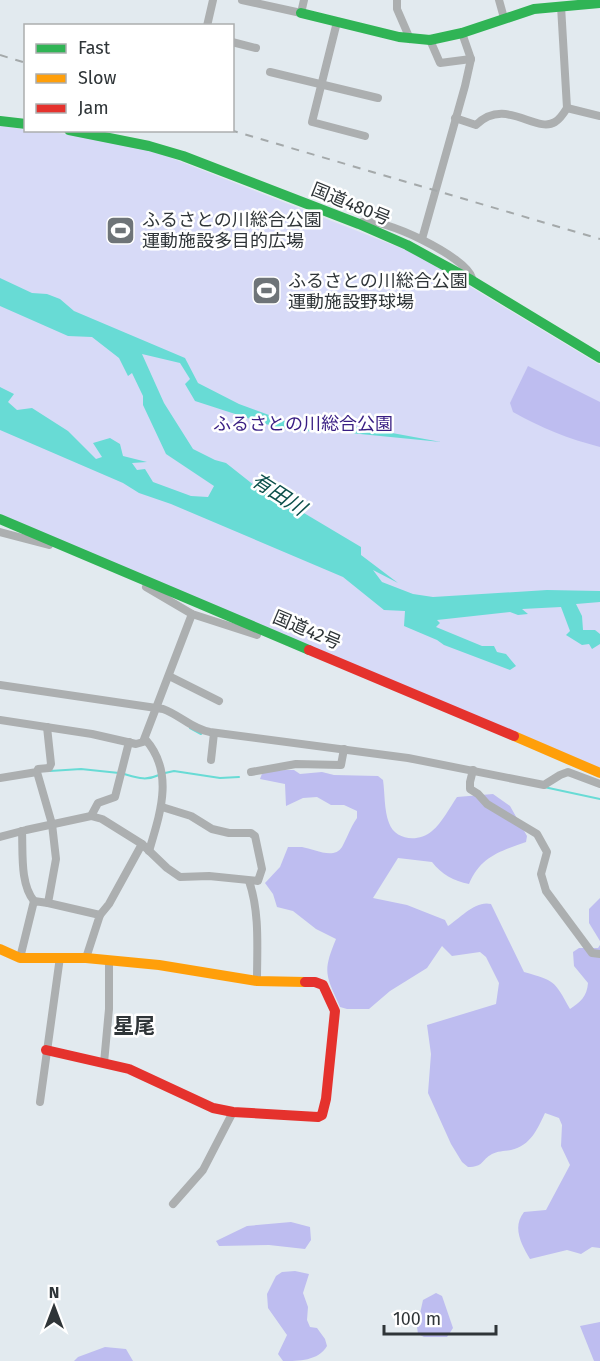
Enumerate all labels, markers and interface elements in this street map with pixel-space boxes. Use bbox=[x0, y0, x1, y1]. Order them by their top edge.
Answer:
legend bbox=[24, 24, 234, 132]
text: Fast bbox=[78, 37, 111, 59]
text: Slow bbox=[78, 67, 117, 89]
text: Jam bbox=[78, 97, 109, 119]
street label: 国道480号 bbox=[308, 178, 394, 230]
place label: ふるさとの川総合公園 運動施設多目的広場 bbox=[142, 209, 322, 252]
sports icon: ふるさとの川総合公園 運動施設多目的広場 bbox=[105, 214, 137, 246]
place label: ふるさとの川総合公園 運動施設野球場 bbox=[288, 270, 468, 313]
sports icon: ふるさとの川総合公園 運動施設野球場 bbox=[251, 275, 283, 307]
park label: ふるさとの川総合公園 bbox=[213, 413, 393, 435]
water label: 有田川 bbox=[247, 468, 312, 521]
street label: 国道42号 bbox=[269, 606, 345, 654]
district label: 星尾 bbox=[113, 1013, 155, 1039]
north arrow bbox=[24, 1277, 84, 1337]
text: N bbox=[49, 1283, 59, 1302]
scale bar bbox=[384, 1298, 496, 1336]
text: 100 m bbox=[393, 1308, 441, 1330]

